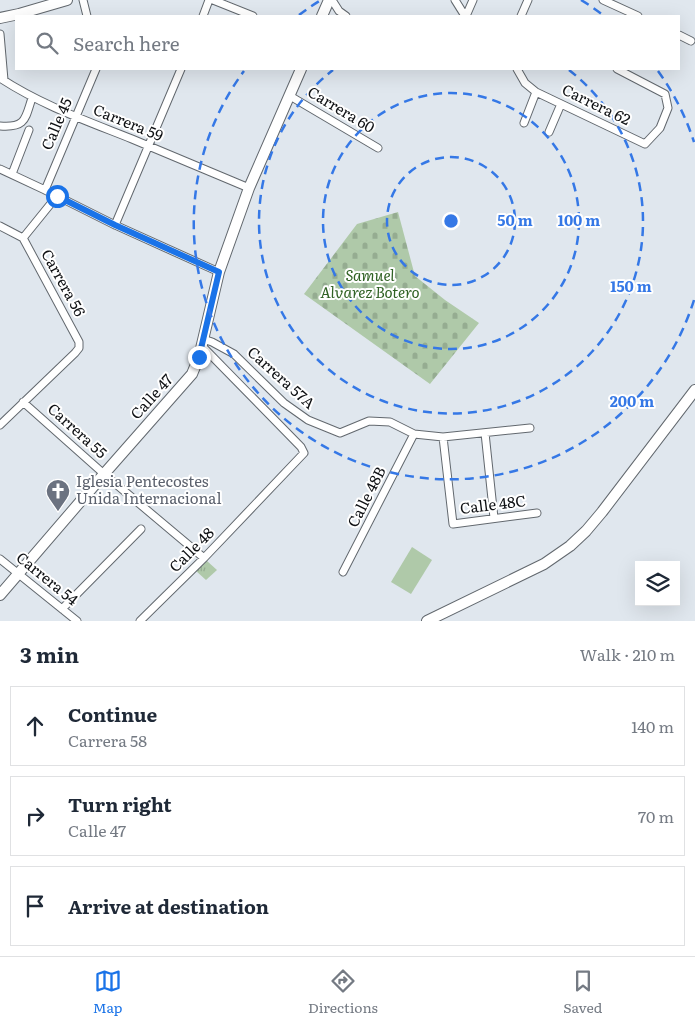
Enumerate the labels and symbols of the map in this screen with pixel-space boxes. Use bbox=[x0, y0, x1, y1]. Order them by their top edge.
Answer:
street label: Carrera 62 bbox=[558, 77, 635, 130]
street label: Carrera 60 bbox=[304, 80, 380, 138]
street label: Calle 45 bbox=[34, 93, 77, 153]
street label: Carrera 59 bbox=[90, 97, 167, 146]
route start bbox=[46, 185, 69, 208]
text: 50 m bbox=[497, 208, 533, 231]
text: 100 m bbox=[558, 208, 600, 231]
centre of rings bbox=[442, 212, 460, 230]
street label: Carrera 56 bbox=[36, 244, 92, 320]
park label: Samuel Alvarez Botero bbox=[320, 263, 420, 303]
text: 150 m bbox=[610, 274, 652, 297]
street label: Carrera 57A bbox=[243, 340, 321, 414]
route end bbox=[188, 346, 211, 369]
street label: Calle 47 bbox=[124, 368, 178, 424]
text: 200 m bbox=[610, 389, 654, 412]
street label: Carrera 55 bbox=[43, 397, 113, 463]
street label: Calle 48B bbox=[341, 462, 391, 531]
place label: Iglesia Pentecostes Unida Internacional bbox=[76, 469, 221, 509]
church icon: Iglesia Pentecostes Unida Internacional bbox=[45, 478, 71, 512]
street label: Calle 48C bbox=[459, 488, 527, 519]
street label: Calle 48 bbox=[163, 521, 219, 577]
street label: Carrera 54 bbox=[12, 546, 84, 610]

